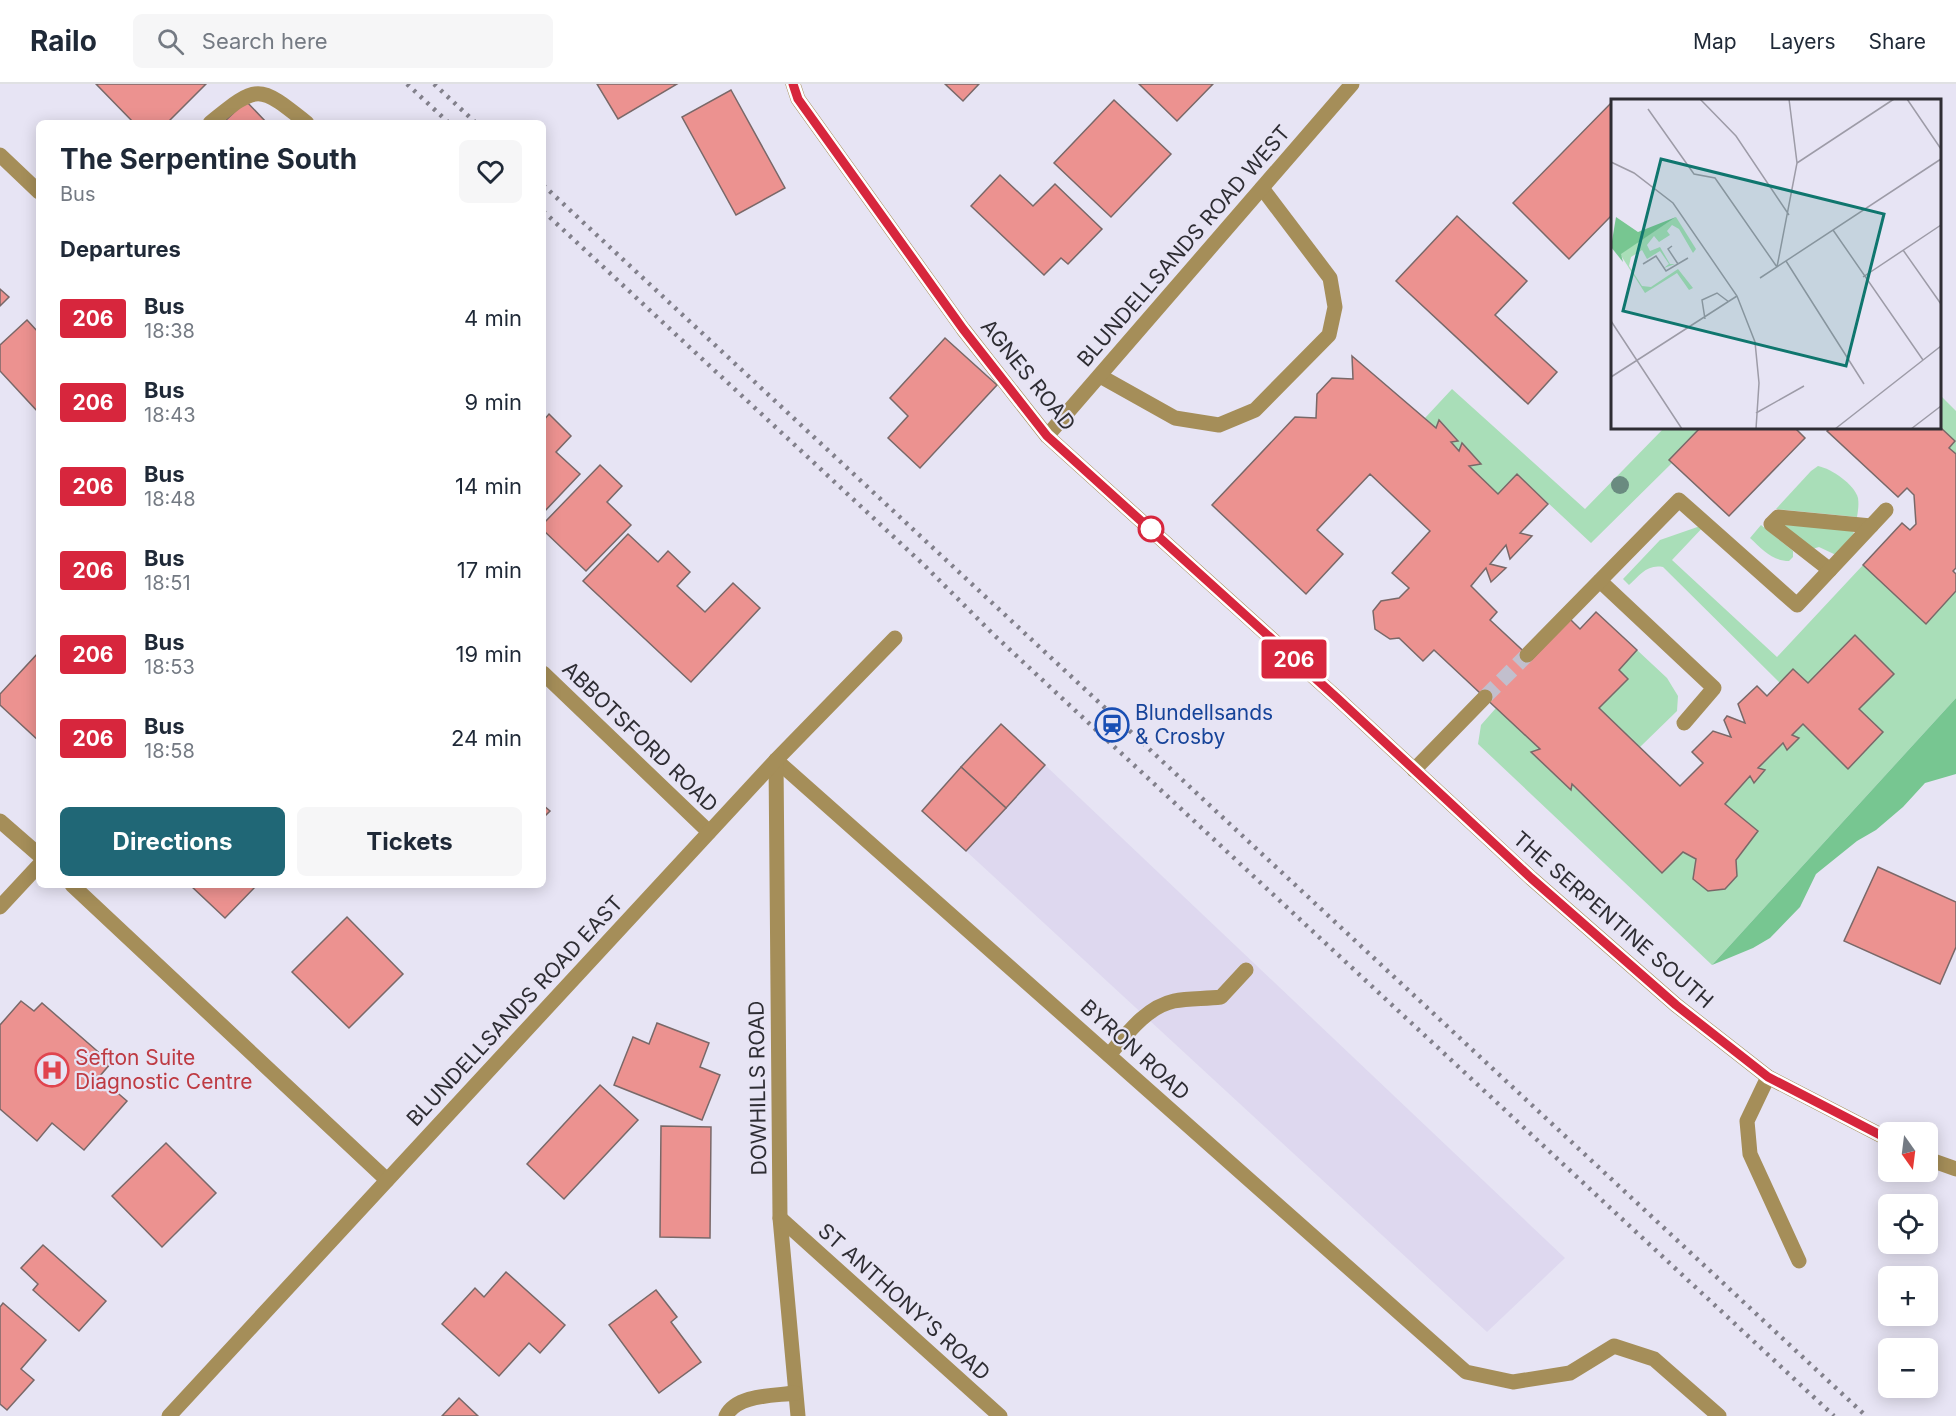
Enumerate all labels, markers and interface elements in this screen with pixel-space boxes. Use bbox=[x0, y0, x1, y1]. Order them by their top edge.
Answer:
search box bbox=[133, 14, 553, 68]
text: Railo bbox=[30, 24, 97, 58]
icon: search bbox=[154, 25, 187, 58]
text: Search here bbox=[202, 28, 328, 54]
text: Map bbox=[1693, 29, 1737, 54]
text: Layers bbox=[1770, 29, 1836, 54]
text: Share bbox=[1869, 29, 1926, 54]
inset map bbox=[1611, 99, 1941, 429]
street label: BLUNDELLSANDS ROAD WEST bbox=[1072, 120, 1295, 371]
button: heart bbox=[459, 140, 522, 203]
text: The Serpentine South bbox=[60, 142, 357, 176]
text: Bus bbox=[60, 182, 95, 206]
text: Departures bbox=[60, 236, 181, 262]
text: Bus bbox=[144, 293, 185, 319]
text: 4 min bbox=[464, 305, 522, 331]
text: 206 bbox=[72, 306, 114, 331]
street label: AGNES ROAD bbox=[976, 314, 1081, 435]
text: 18:38 bbox=[144, 319, 195, 343]
text: Bus bbox=[144, 377, 185, 403]
text: 9 min bbox=[465, 389, 522, 415]
text: 206 bbox=[72, 390, 114, 415]
text: 18:43 bbox=[144, 403, 196, 427]
text: Bus bbox=[144, 461, 185, 487]
text: 14 min bbox=[455, 473, 522, 499]
text: 206 bbox=[72, 474, 114, 499]
text: 18:48 bbox=[144, 487, 196, 511]
unlabelled marker bbox=[1138, 516, 1164, 542]
text: Bus bbox=[144, 545, 185, 571]
text: 17 min bbox=[457, 557, 522, 583]
text: 206 bbox=[72, 558, 114, 583]
text: 18:51 bbox=[144, 571, 191, 595]
text: Bus bbox=[144, 629, 185, 655]
line badge: 206 bbox=[1260, 640, 1328, 678]
text: 19 min bbox=[456, 641, 522, 667]
text: 206 bbox=[72, 642, 114, 667]
text: 206 bbox=[1273, 647, 1315, 672]
text: 18:53 bbox=[144, 655, 195, 679]
street label: ABBOTSFORD ROAD bbox=[558, 656, 723, 817]
place label: Blundellsands & Crosby bbox=[1135, 700, 1273, 749]
station icon: Blundellsands & Crosby bbox=[1094, 707, 1130, 743]
text: Bus bbox=[144, 713, 185, 739]
text: 24 min bbox=[451, 725, 522, 751]
text: 206 bbox=[72, 726, 114, 751]
text: 18:58 bbox=[144, 739, 195, 763]
button: Directions bbox=[60, 807, 285, 876]
button: Tickets bbox=[297, 807, 522, 876]
street label: THE SERPENTINE SOUTH bbox=[1508, 826, 1719, 1013]
street label: BLUNDELLSANDS ROAD EAST bbox=[401, 890, 628, 1131]
street label: BYRON ROAD bbox=[1076, 994, 1195, 1105]
street label: DOWHILLS ROAD bbox=[743, 1000, 772, 1176]
place label: Sefton Suite Diagnostic Centre bbox=[75, 1045, 253, 1094]
hospital icon: Sefton Suite Diagnostic Centre bbox=[34, 1052, 70, 1088]
north arrow bbox=[1878, 1122, 1938, 1182]
map controls bbox=[1878, 1122, 1938, 1398]
button: locate bbox=[1878, 1194, 1938, 1254]
street label: ST ANTHONY'S ROAD bbox=[813, 1218, 995, 1385]
button: + bbox=[1878, 1266, 1938, 1326]
button: − bbox=[1878, 1338, 1938, 1398]

